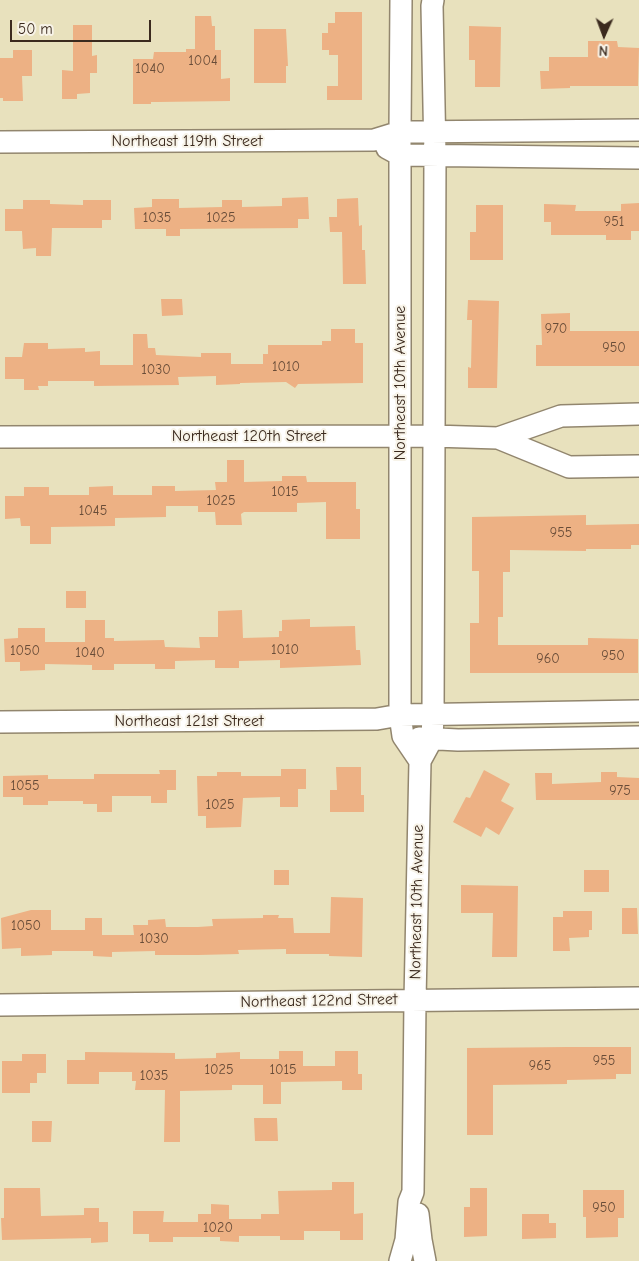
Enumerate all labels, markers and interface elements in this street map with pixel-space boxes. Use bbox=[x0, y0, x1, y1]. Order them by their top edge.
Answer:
scale bar bbox=[12, 10, 154, 42]
north arrow bbox=[579, 10, 629, 60]
text: 50 m bbox=[18, 20, 53, 38]
text: N bbox=[599, 42, 608, 59]
house number: 1004 bbox=[188, 53, 218, 69]
house number: 1040 bbox=[135, 61, 165, 77]
street label: Northeast 119th Street bbox=[111, 131, 263, 151]
house number: 1035 bbox=[143, 210, 171, 226]
house number: 1025 bbox=[207, 210, 235, 226]
house number: 951 bbox=[604, 214, 624, 230]
street label: Northeast 10th Avenue bbox=[390, 306, 410, 460]
house number: 970 bbox=[545, 321, 567, 337]
house number: 950 bbox=[602, 340, 626, 356]
house number: 1010 bbox=[272, 359, 300, 375]
house number: 1030 bbox=[141, 362, 171, 378]
street label: Northeast 120th Street bbox=[172, 426, 326, 446]
house number: 1015 bbox=[271, 484, 299, 500]
house number: 1025 bbox=[207, 493, 235, 509]
house number: 1045 bbox=[79, 503, 107, 519]
house number: 955 bbox=[550, 525, 572, 541]
house number: 1010 bbox=[271, 642, 299, 658]
house number: 1050 bbox=[10, 643, 40, 659]
house number: 1040 bbox=[75, 645, 105, 661]
house number: 950 bbox=[601, 648, 625, 664]
house number: 960 bbox=[536, 651, 560, 667]
street label: Northeast 121st Street bbox=[114, 711, 264, 731]
house number: 1055 bbox=[10, 778, 40, 794]
house number: 975 bbox=[609, 783, 631, 799]
house number: 1025 bbox=[206, 797, 234, 813]
street label: Northeast 10th Avenue bbox=[406, 825, 428, 979]
house number: 1050 bbox=[11, 918, 41, 934]
house number: 1030 bbox=[139, 931, 169, 947]
street label: Northeast 122nd Street bbox=[240, 990, 398, 1012]
house number: 955 bbox=[593, 1053, 615, 1069]
house number: 965 bbox=[529, 1058, 551, 1074]
house number: 1025 bbox=[205, 1062, 233, 1078]
house number: 1015 bbox=[269, 1062, 297, 1078]
house number: 1035 bbox=[140, 1068, 168, 1084]
house number: 950 bbox=[592, 1200, 616, 1216]
house number: 1020 bbox=[203, 1220, 233, 1236]

